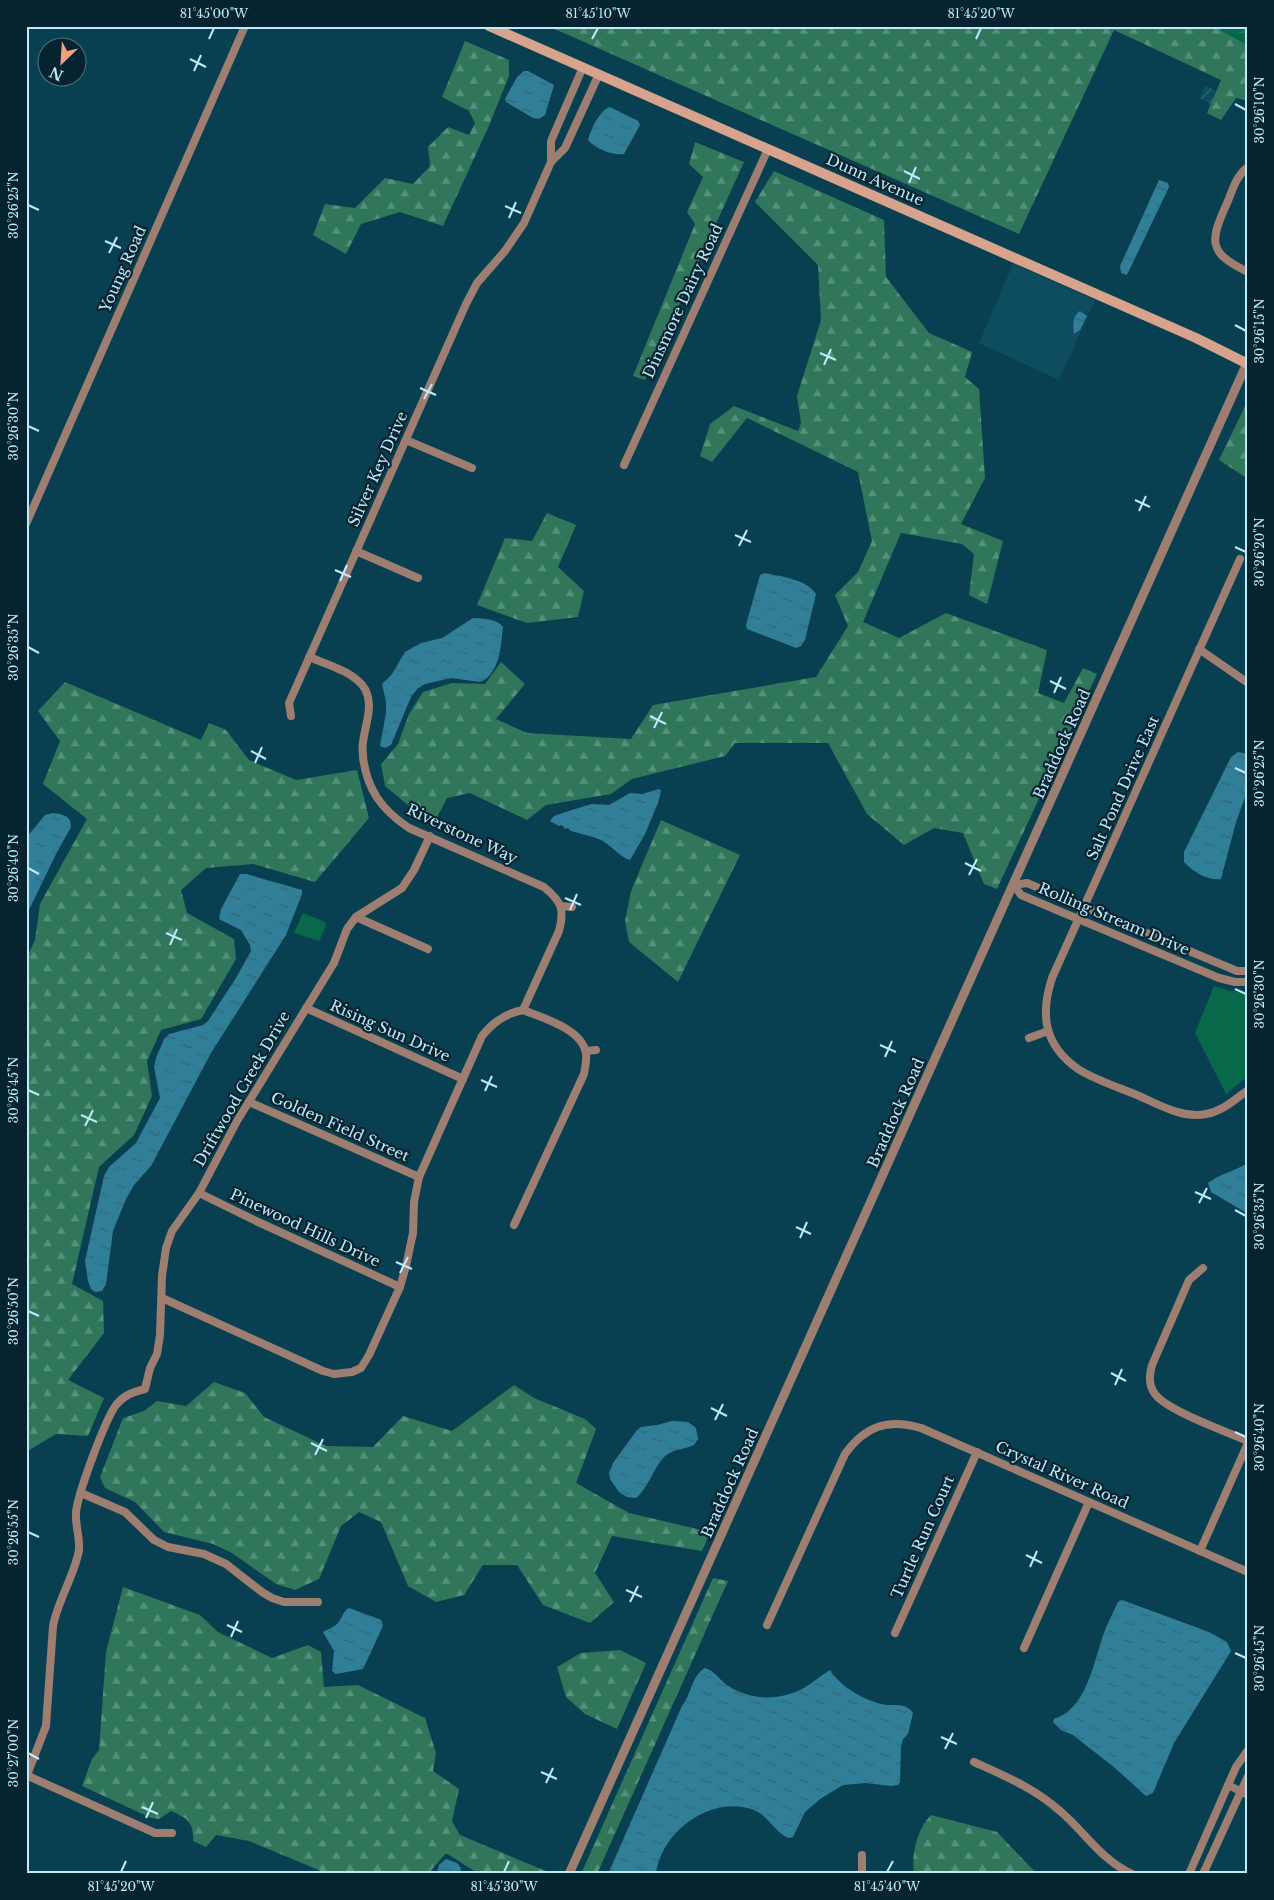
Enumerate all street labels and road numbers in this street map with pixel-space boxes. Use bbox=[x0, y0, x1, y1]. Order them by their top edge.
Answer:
street label: Dunn Avenue bbox=[823, 150, 927, 210]
street label: Dinsmore Dairy Road bbox=[638, 220, 727, 381]
street label: Young Road bbox=[95, 223, 150, 316]
street label: Silver Key Drive bbox=[344, 408, 411, 529]
street label: Braddock Road bbox=[1029, 686, 1094, 802]
street label: Salt Pond Drive East bbox=[1082, 712, 1163, 863]
street label: Riverstone Way bbox=[404, 800, 521, 868]
street label: Rolling Stream Drive bbox=[1036, 878, 1193, 959]
street label: Rising Sun Drive bbox=[327, 996, 453, 1066]
street label: Driftwood Creek Drive bbox=[189, 1008, 294, 1170]
street label: Braddock Road bbox=[863, 1055, 928, 1171]
street label: Golden Field Street bbox=[268, 1088, 413, 1166]
street label: Pinewood Hills Drive bbox=[227, 1184, 383, 1271]
street label: Braddock Road bbox=[697, 1425, 762, 1541]
street label: Crystal River Road bbox=[993, 1437, 1132, 1512]
street label: Turtle Run Court bbox=[887, 1472, 958, 1601]

